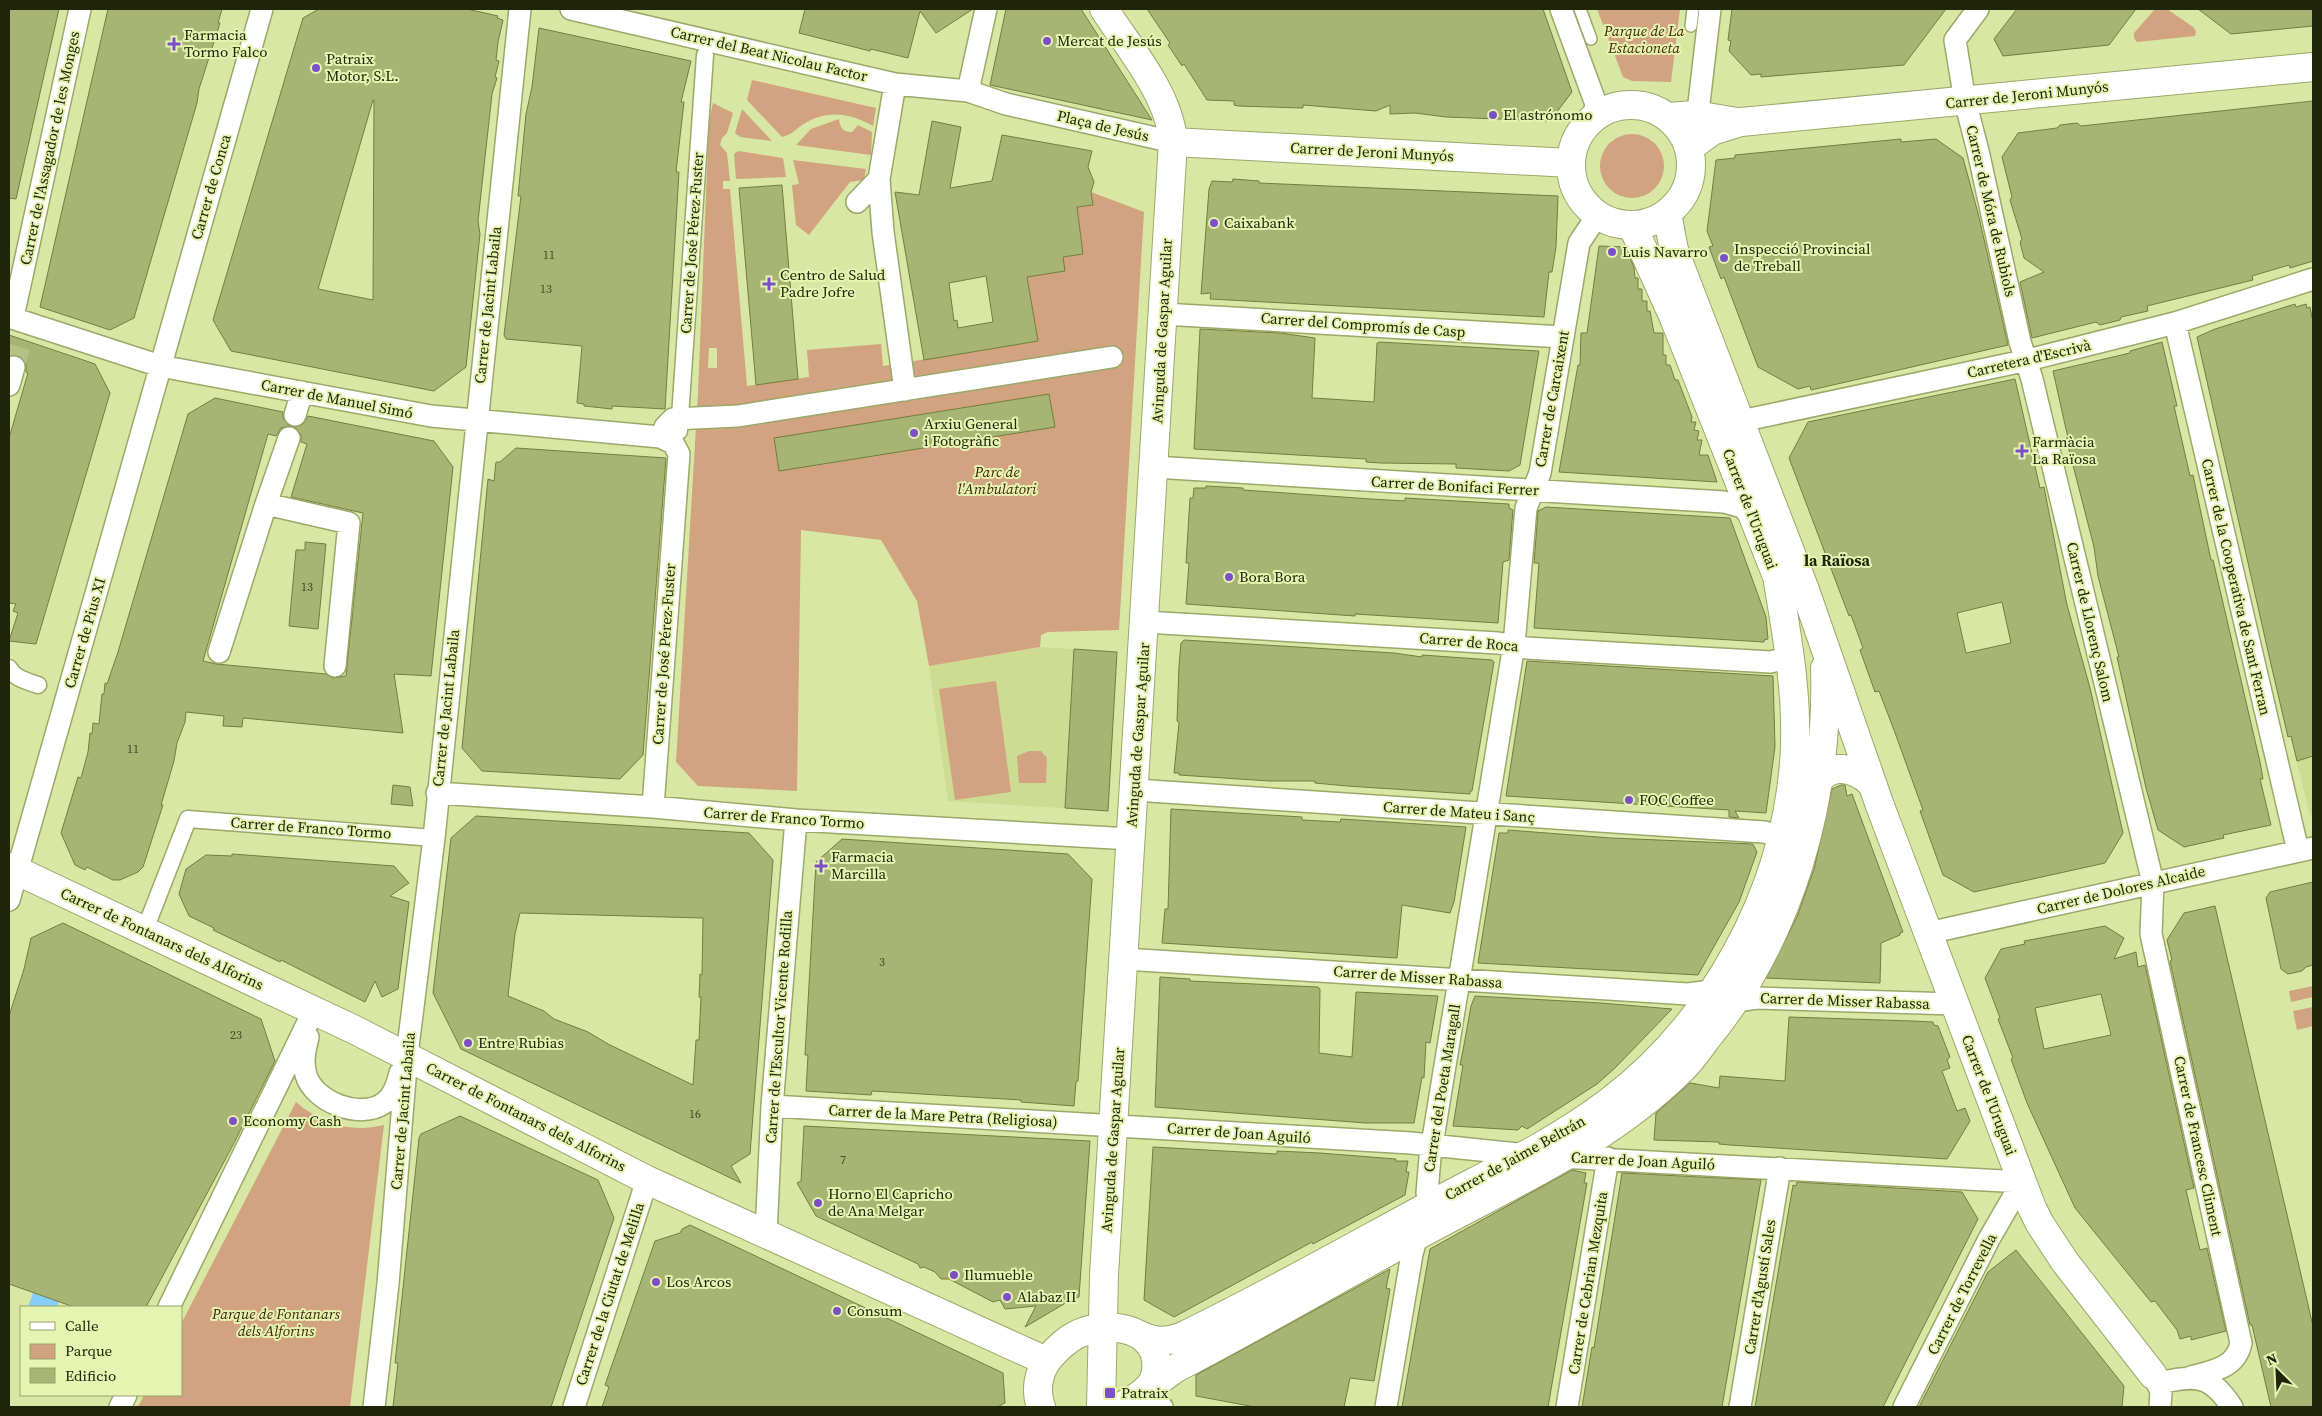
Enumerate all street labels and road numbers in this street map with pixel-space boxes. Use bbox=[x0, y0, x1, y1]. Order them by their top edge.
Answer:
street label: Carrer del Beat Nicolau Factor bbox=[669, 21, 870, 87]
street label: Carrer de l'Assagador de les Monges bbox=[14, 29, 85, 267]
street label: Carrer de Jeroni Munyós bbox=[1944, 75, 2110, 114]
street label: Plaça de Jesús bbox=[1055, 105, 1151, 146]
street label: Carrer de Móra de Rubiols bbox=[1961, 123, 2021, 299]
street label: Carrer de Conca bbox=[185, 131, 236, 242]
street label: Carrer de Jeroni Munyós bbox=[1290, 137, 1454, 166]
street label: Carrer de José Pérez-Fuster bbox=[675, 151, 708, 334]
street label: Carrer de Jacint Labaila bbox=[469, 225, 506, 385]
street label: Avinguda de Gaspar Aguilar bbox=[1146, 237, 1177, 424]
street label: Carrer del Compromís de Casp bbox=[1260, 307, 1466, 342]
street label: Carrer de Carcaixent bbox=[1529, 329, 1574, 469]
street label: Carretera d'Escrivà bbox=[1965, 334, 2093, 383]
street label: Carrer de Manuel Simó bbox=[259, 373, 415, 424]
street label: Carrer de l'Uruguai bbox=[1718, 446, 1783, 572]
street label: Carrer de la Cooperativa de Sant Ferran bbox=[2197, 456, 2276, 717]
street label: Carrer de Bonifaci Ferrer bbox=[1370, 471, 1540, 500]
street label: Carrer de Llorenç Salom bbox=[2062, 540, 2119, 704]
street label: Carrer de José Pérez-Fuster bbox=[647, 562, 680, 745]
street label: Carrer de Pius XI bbox=[59, 575, 110, 691]
street label: Carrer de Roca bbox=[1419, 627, 1520, 656]
street label: Carrer de Jacint Labaila bbox=[427, 628, 464, 788]
street label: Avinguda de Gaspar Aguilar bbox=[1121, 641, 1154, 828]
street label: Carrer de Mateu i Sanç bbox=[1383, 796, 1536, 827]
street label: Carrer de Franco Tormo bbox=[703, 801, 865, 834]
street label: Carrer de Franco Tormo bbox=[230, 811, 392, 844]
street label: Carrer de Dolores Alcaide bbox=[2035, 860, 2207, 919]
street label: Carrer de Fontanars dels Alforins bbox=[57, 882, 267, 995]
street label: Carrer de l'Escultor Vicente Rodilla bbox=[760, 909, 797, 1144]
street label: Carrer de Misser Rabassa bbox=[1333, 960, 1504, 993]
street label: Carrer de Misser Rabassa bbox=[1760, 987, 1930, 1014]
street label: Carrer del Poeta Maragall bbox=[1418, 1002, 1465, 1173]
street label: Carrer de Jacint Labaila bbox=[385, 1031, 420, 1191]
street label: Carrer de l'Uruguai bbox=[1957, 1032, 2022, 1158]
street label: Avinguda de Gaspar Aguilar bbox=[1096, 1046, 1129, 1233]
street label: Carrer de Francesc Climent bbox=[2169, 1054, 2228, 1238]
street label: Carrer de Fontanars dels Alforins bbox=[423, 1057, 630, 1176]
street label: Carrer de la Mare Petra (Religiosa) bbox=[828, 1099, 1058, 1132]
street label: Carrer de Jaime Beltrán bbox=[1441, 1110, 1589, 1205]
street label: Carrer de Joan Aguiló bbox=[1166, 1117, 1312, 1148]
street label: Carrer de Joan Aguiló bbox=[1571, 1146, 1716, 1175]
street label: Carrer de Cebrian Mezquita bbox=[1563, 1190, 1612, 1376]
street label: Carrer de la Ciutat de Melilla bbox=[570, 1199, 649, 1388]
street label: Carrer d'Agustí Sales bbox=[1738, 1218, 1781, 1356]
street label: Carrer de Torrevella bbox=[1922, 1229, 2001, 1358]

